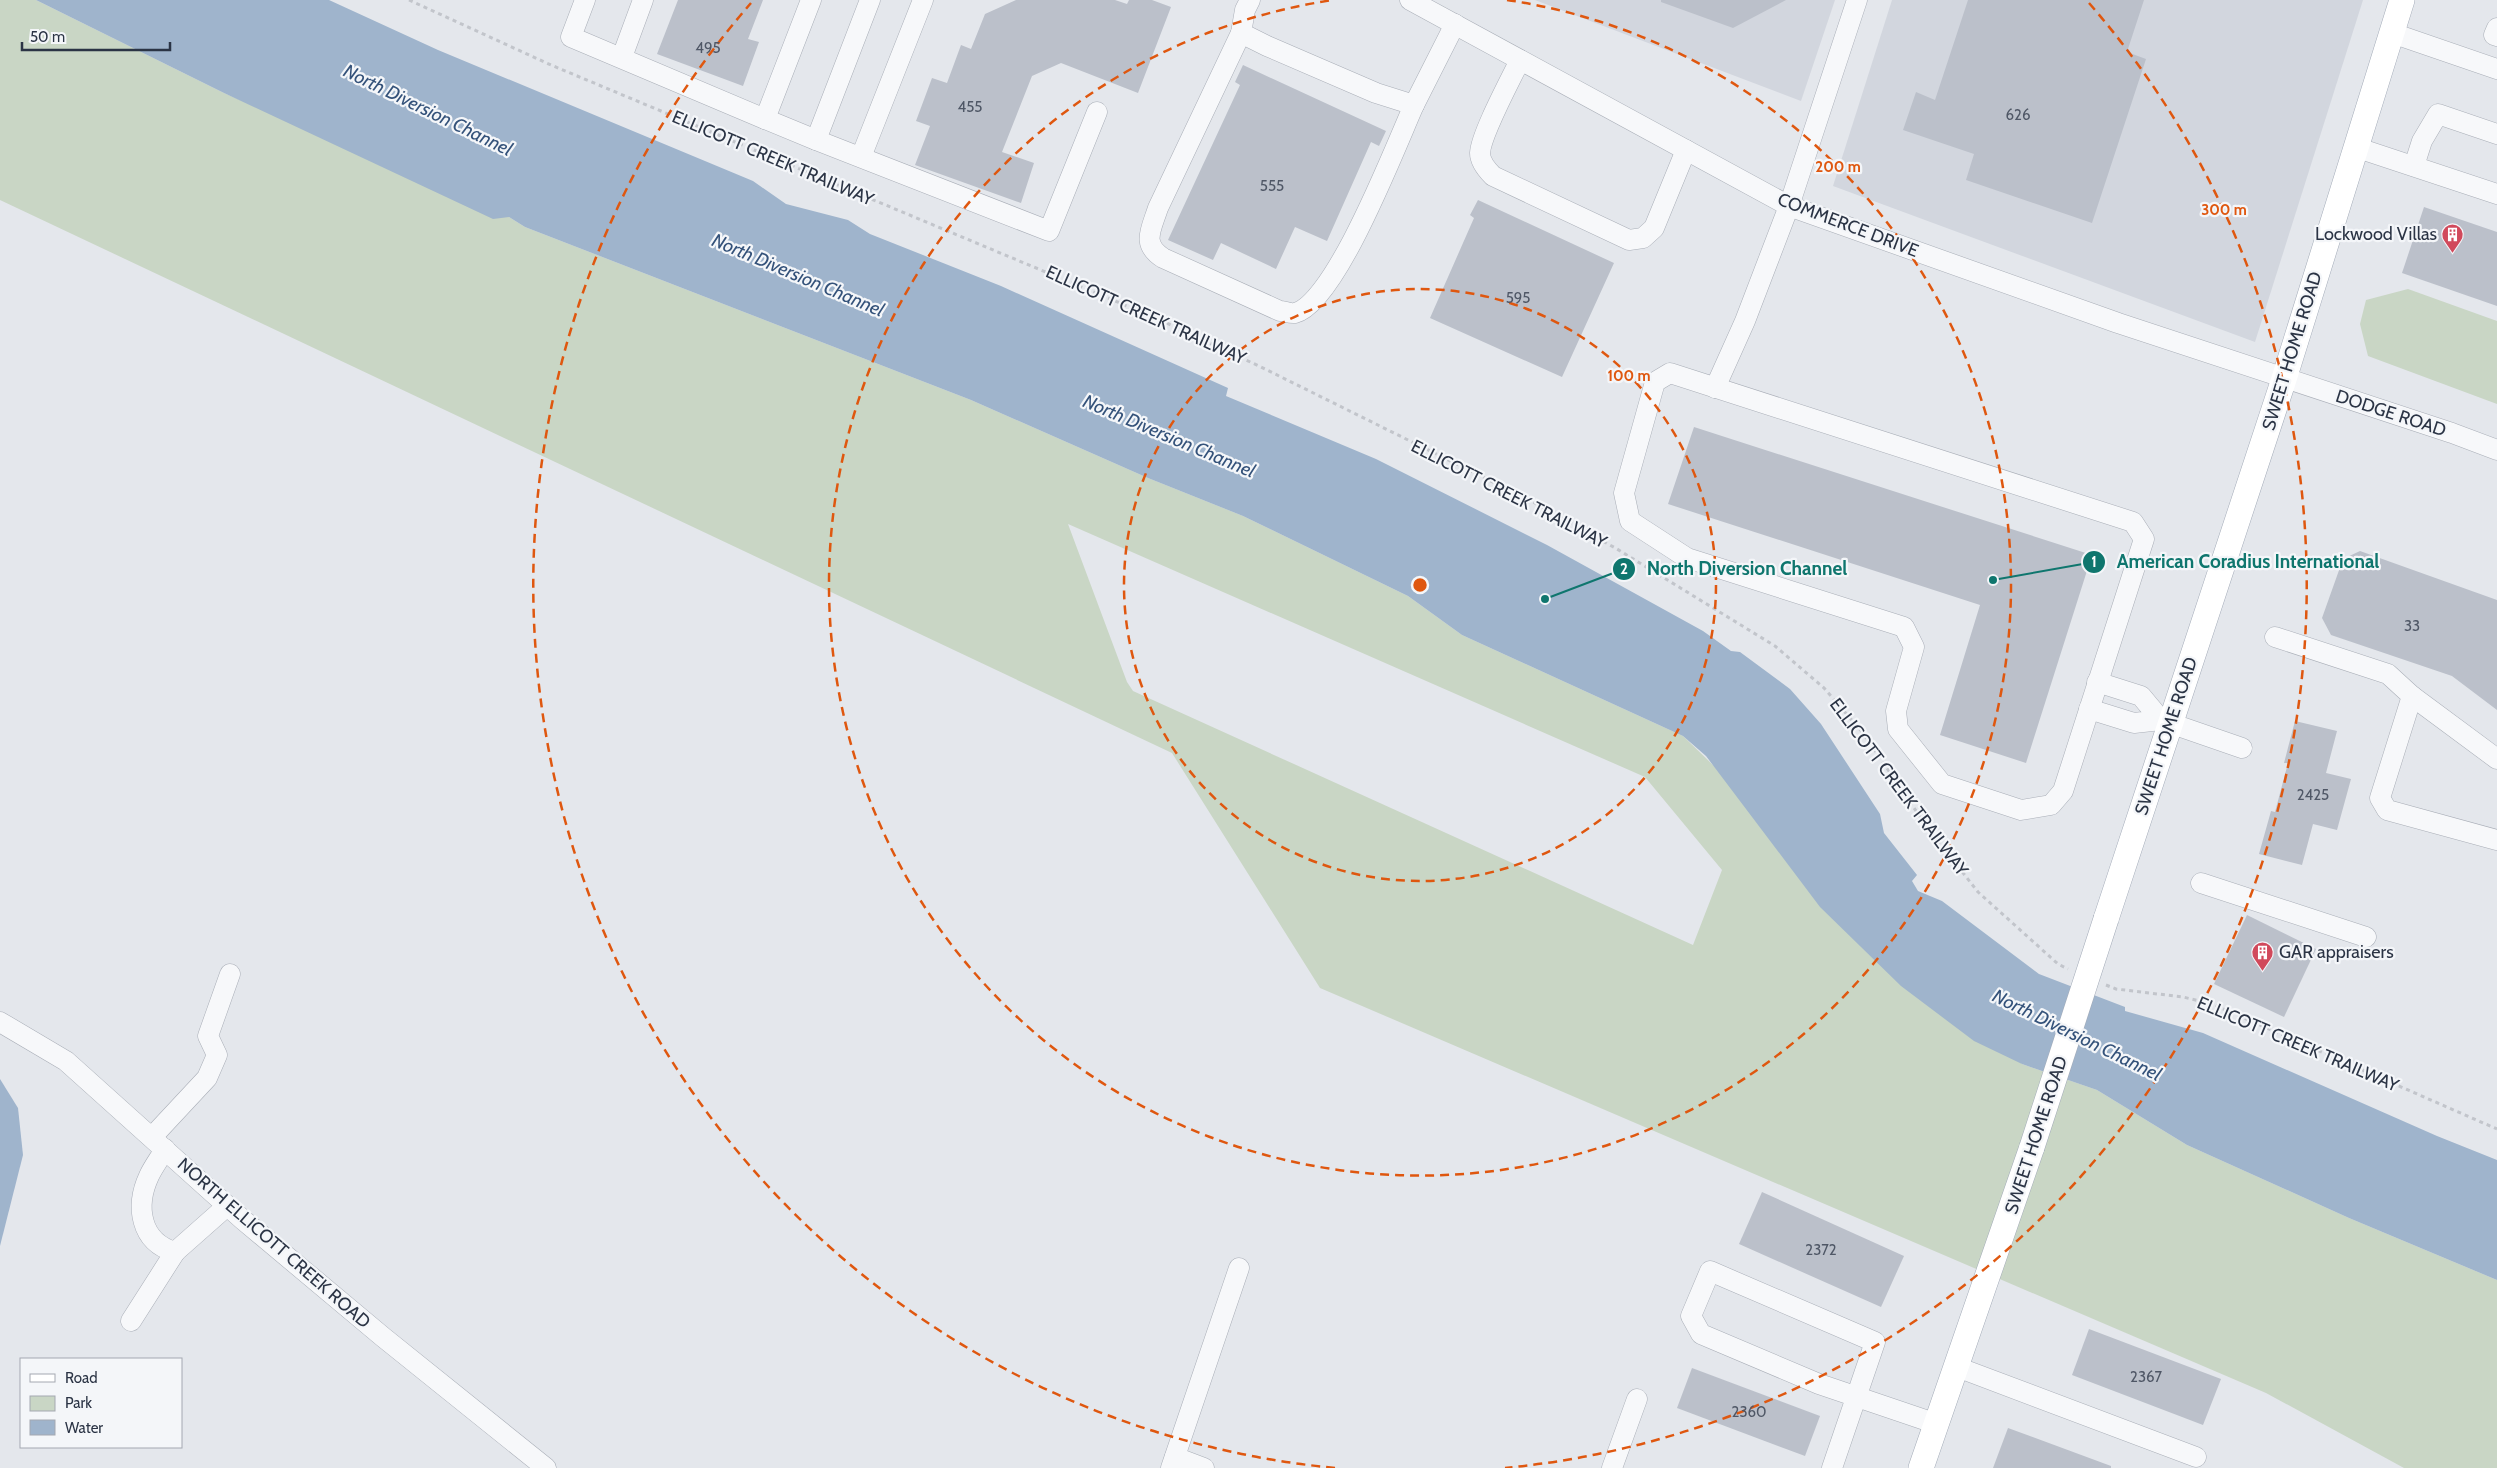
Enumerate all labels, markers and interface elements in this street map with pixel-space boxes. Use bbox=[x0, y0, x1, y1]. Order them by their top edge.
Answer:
scale bar bbox=[22, 20, 170, 52]
text: 50 m bbox=[30, 28, 65, 46]
house number: 495 bbox=[695, 39, 721, 57]
water label: North Diversion Channel bbox=[340, 59, 517, 161]
house number: 455 bbox=[958, 98, 982, 116]
street label: ELLICOTT CREEK TRAILWAY bbox=[669, 105, 878, 211]
house number: 626 bbox=[2006, 106, 2030, 124]
text: 200 m bbox=[1815, 158, 1861, 176]
house number: 555 bbox=[1260, 177, 1284, 195]
street label: COMMERCE DRIVE bbox=[1774, 188, 1922, 262]
text: 300 m bbox=[2201, 201, 2247, 219]
building icon: Lockwood Villas bbox=[2441, 222, 2465, 253]
place label: Lockwood Villas bbox=[2315, 223, 2437, 245]
water label: North Diversion Channel bbox=[708, 228, 888, 322]
street label: ELLICOTT CREEK TRAILWAY bbox=[1042, 261, 1250, 369]
street label: SWEET HOME ROAD bbox=[2257, 269, 2327, 433]
house number: 595 bbox=[1506, 289, 1530, 307]
text: 100 m bbox=[1607, 367, 1651, 385]
street label: DODGE ROAD bbox=[2333, 385, 2449, 441]
water label: North Diversion Channel bbox=[1079, 389, 1259, 483]
street label: ELLICOTT CREEK TRAILWAY bbox=[1407, 435, 1611, 553]
callout: American Coradius International bbox=[2082, 545, 2390, 579]
text: American Coradius International bbox=[2117, 550, 2379, 573]
callout: North Diversion Channel bbox=[1612, 552, 1857, 586]
text: 1 bbox=[2091, 553, 2097, 571]
text: North Diversion Channel bbox=[1647, 557, 1847, 580]
text: 2 bbox=[1620, 560, 1628, 578]
centre of rings bbox=[1411, 576, 1429, 594]
house number: 33 bbox=[2404, 617, 2420, 635]
street label: SWEET HOME ROAD bbox=[2130, 654, 2202, 818]
street label: ELLICOTT CREEK TRAILWAY bbox=[1825, 694, 1974, 881]
house number: 2425 bbox=[2297, 786, 2329, 804]
building icon: GAR appraisers bbox=[2251, 940, 2275, 971]
place label: GAR appraisers bbox=[2279, 941, 2394, 963]
water label: North Diversion Channel bbox=[1989, 984, 2166, 1086]
street label: ELLICOTT CREEK TRAILWAY bbox=[2194, 991, 2403, 1097]
street label: SWEET HOME ROAD bbox=[2000, 1053, 2072, 1217]
street label: NORTH ELLICOTT CREEK ROAD bbox=[173, 1153, 375, 1333]
house number: 2372 bbox=[1805, 1241, 1837, 1259]
legend bbox=[20, 1358, 182, 1448]
house number: 2367 bbox=[2130, 1368, 2162, 1386]
text: Road bbox=[65, 1369, 98, 1387]
text: Park bbox=[65, 1394, 92, 1412]
house number: 2360 bbox=[1732, 1403, 1766, 1421]
text: Water bbox=[65, 1419, 103, 1437]

